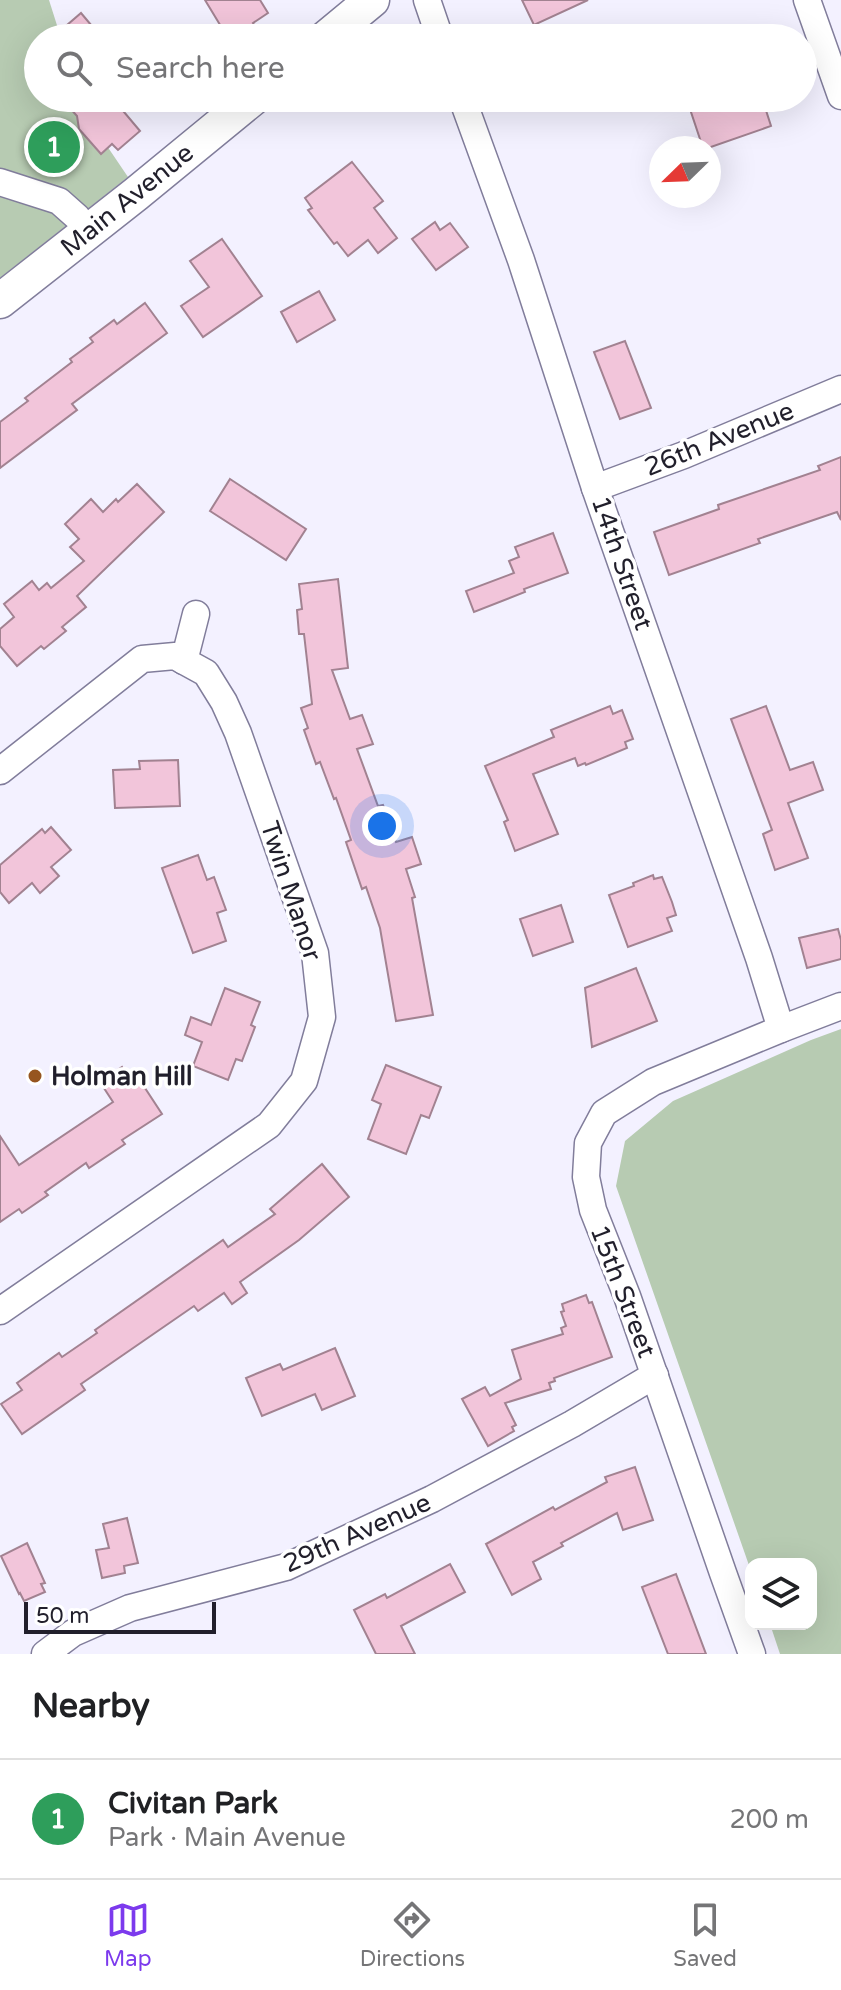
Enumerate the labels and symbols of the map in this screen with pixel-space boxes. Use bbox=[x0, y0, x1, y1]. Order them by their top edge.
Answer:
pin: 1 bbox=[28, 117, 80, 177]
north arrow bbox=[649, 136, 721, 208]
street label: Main Avenue bbox=[54, 137, 200, 263]
street label: 26th Avenue bbox=[640, 395, 798, 483]
street label: 14th Street bbox=[585, 492, 659, 634]
your location bbox=[362, 806, 402, 846]
street label: Twin Manor bbox=[254, 817, 328, 965]
place label: Holman Hill bbox=[51, 1061, 192, 1092]
marker: Holman Hill bbox=[26, 1067, 44, 1085]
street label: 15th Street bbox=[584, 1220, 662, 1362]
street label: 29th Avenue bbox=[278, 1487, 436, 1579]
scale bar bbox=[24, 1598, 216, 1634]

